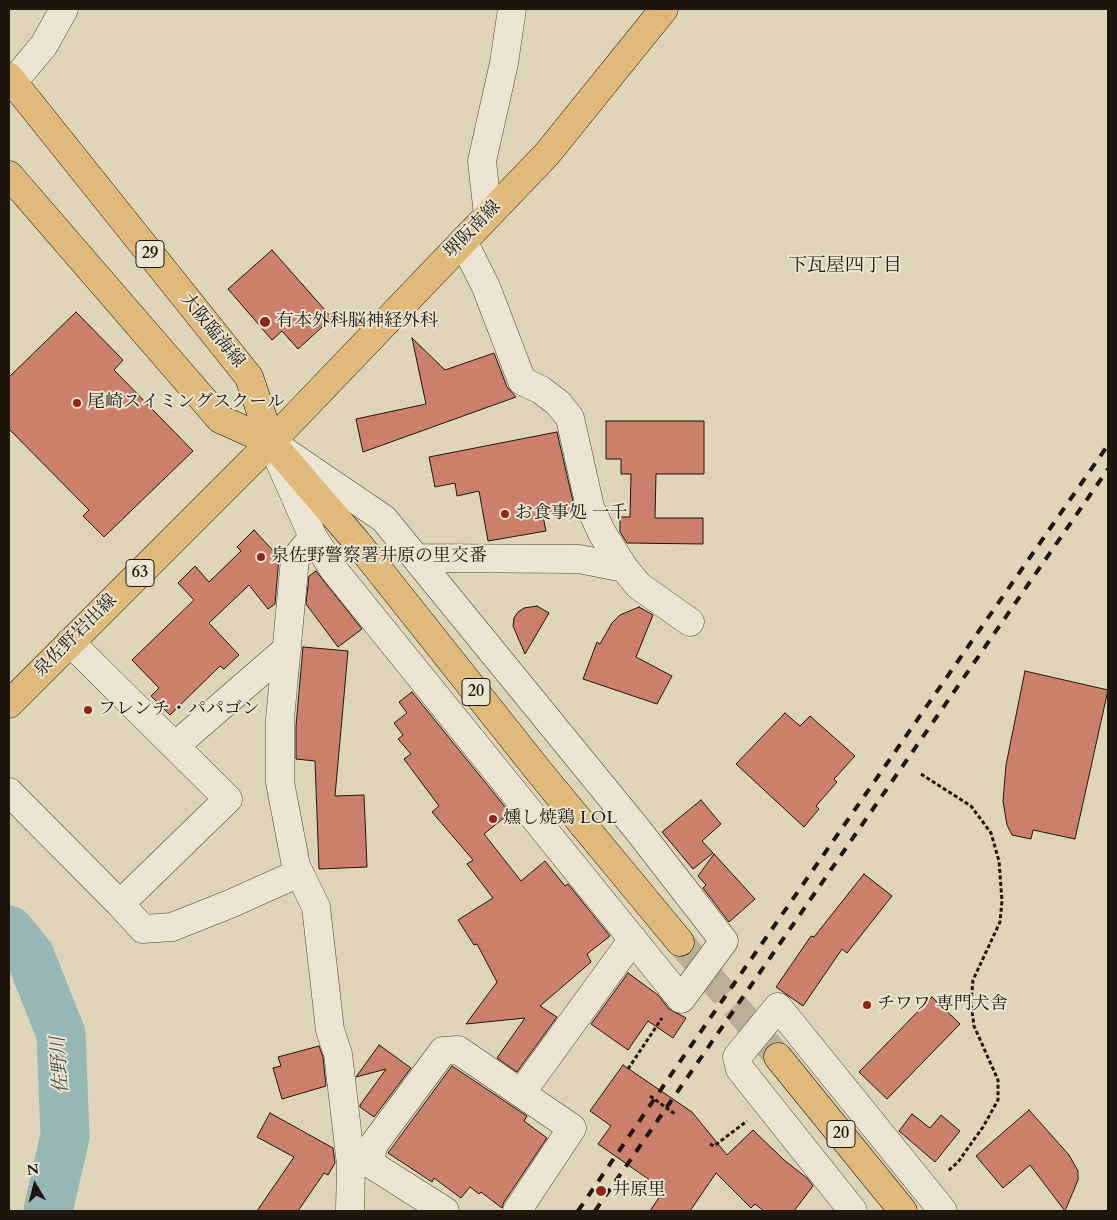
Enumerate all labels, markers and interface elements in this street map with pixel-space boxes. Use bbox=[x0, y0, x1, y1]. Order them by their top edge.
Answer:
street label: 堺阪南線 bbox=[440, 197, 506, 263]
road number: 29 bbox=[136, 240, 164, 268]
district label: 下瓦屋四丁目 bbox=[788, 256, 902, 278]
street label: 大阪臨海線 bbox=[175, 289, 249, 373]
place label: 有本外科脳神経外科 bbox=[276, 311, 438, 333]
marker: 有本外科脳神経外科 bbox=[258, 315, 272, 329]
place label: 尾崎スイミングスクール bbox=[87, 392, 285, 414]
marker: 尾崎スイミングスクール bbox=[71, 397, 83, 409]
place label: お食事処 一千 bbox=[515, 503, 628, 525]
marker: お食事処 一千 bbox=[499, 508, 511, 520]
place label: 泉佐野警察署井原の里交番 bbox=[271, 546, 487, 568]
marker: 泉佐野警察署井原の里交番 bbox=[255, 551, 267, 563]
road number: 63 bbox=[126, 560, 154, 586]
street label: 泉佐野岩出線 bbox=[30, 590, 122, 682]
road number: 20 bbox=[462, 679, 490, 706]
place label: フレンチ・パパゴン bbox=[98, 699, 260, 721]
marker: フレンチ・パパゴン bbox=[82, 704, 94, 716]
place label: 燻し焼鶏 LOL bbox=[503, 808, 617, 830]
marker: 燻し焼鶏 LOL bbox=[487, 813, 499, 825]
place label: チワワ 専門犬舎 bbox=[877, 994, 1008, 1016]
marker: チワワ 専門犬舎 bbox=[861, 999, 873, 1011]
water label: 佐野川 bbox=[48, 1036, 74, 1094]
road number: 20 bbox=[827, 1120, 855, 1148]
text: N bbox=[26, 1159, 40, 1180]
north arrow bbox=[10, 1160, 60, 1210]
place label: 井原里 bbox=[612, 1180, 666, 1202]
marker: 井原里 bbox=[594, 1184, 608, 1198]

